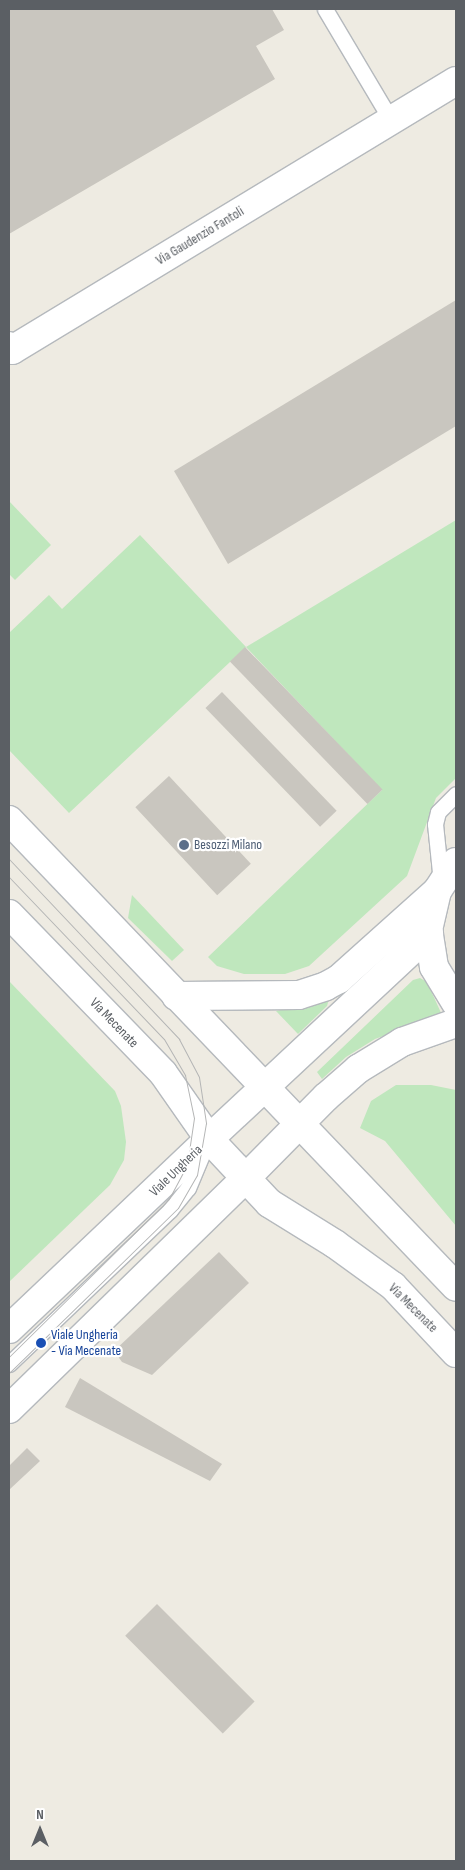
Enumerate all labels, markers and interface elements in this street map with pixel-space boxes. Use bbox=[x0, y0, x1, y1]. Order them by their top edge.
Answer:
street label: Via Gaudenzio Fantoli bbox=[153, 203, 247, 269]
place label: Besozzi Milano bbox=[194, 837, 262, 853]
marker: Besozzi Milano bbox=[178, 839, 190, 851]
street label: Via Mecenate bbox=[86, 995, 142, 1051]
street label: Viale Ungheria bbox=[146, 1142, 206, 1200]
street label: Via Mecenate bbox=[385, 1280, 441, 1336]
place label: Viale Ungheria - Via Mecenate bbox=[51, 1327, 121, 1360]
marker: Viale Ungheria - Via Mecenate bbox=[35, 1337, 47, 1349]
north arrow bbox=[15, 1805, 65, 1855]
text: N bbox=[36, 1806, 44, 1823]

